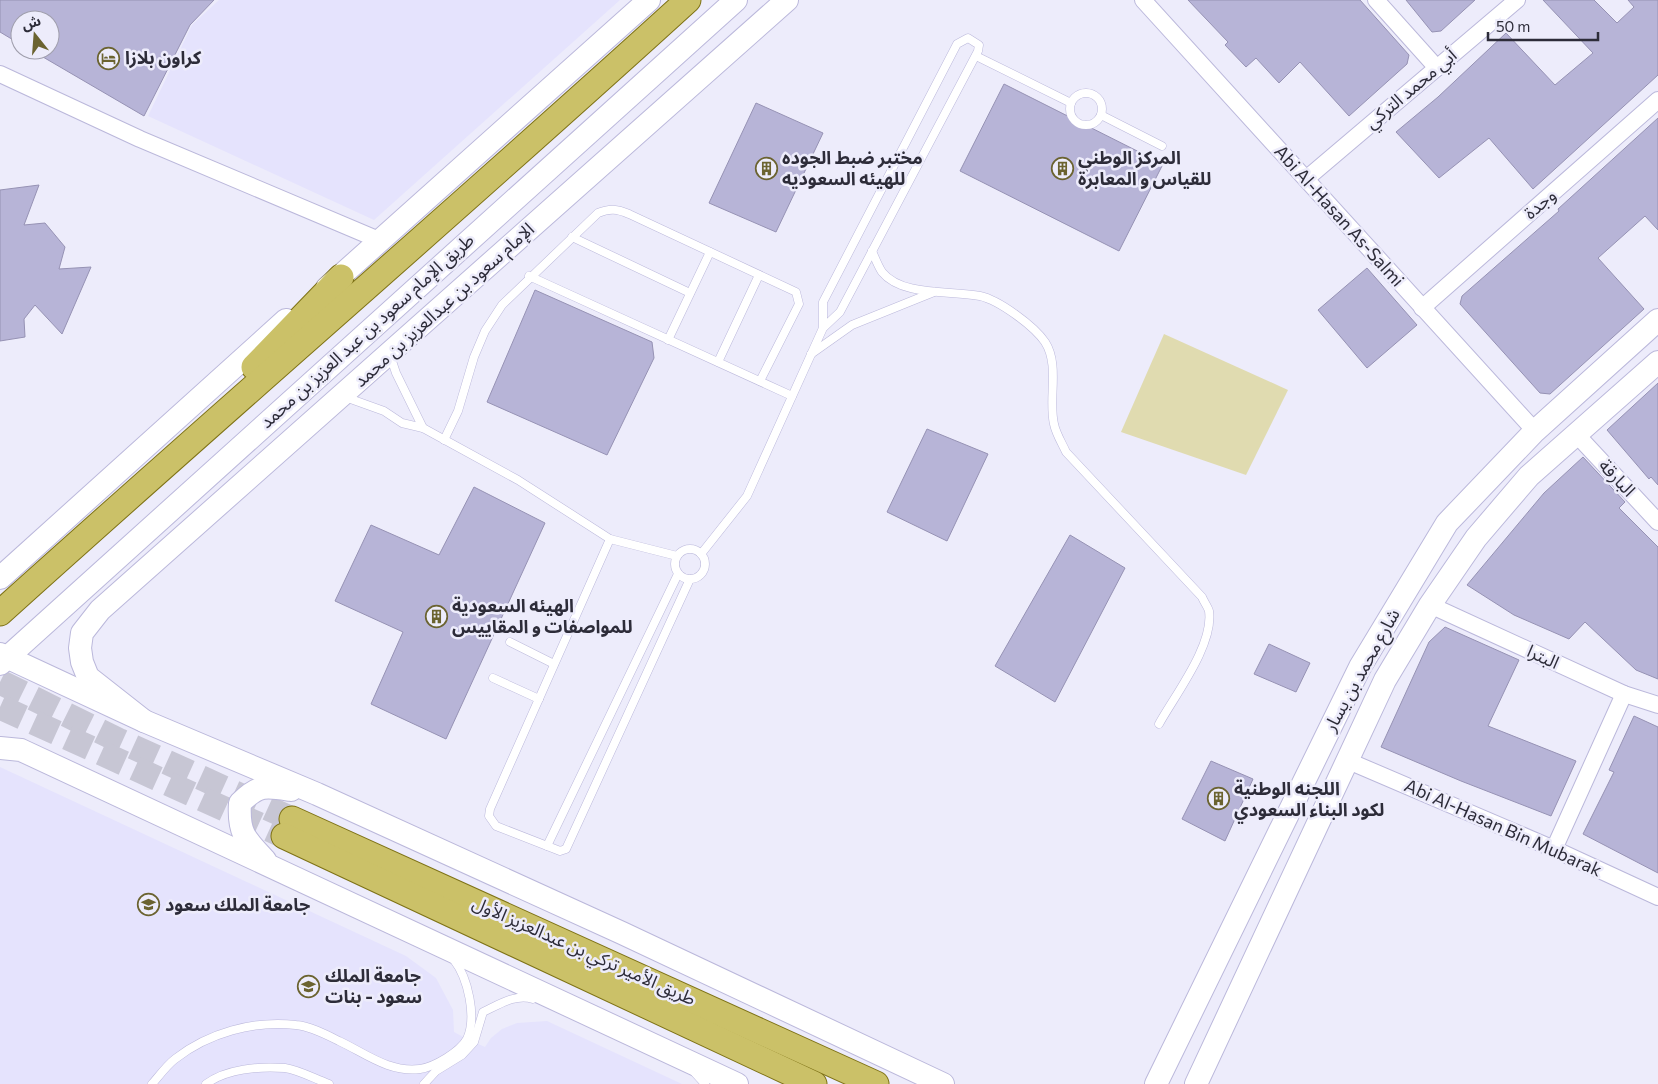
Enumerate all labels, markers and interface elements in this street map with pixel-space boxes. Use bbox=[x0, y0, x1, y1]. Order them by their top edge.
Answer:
north arrow bbox=[10, 10, 60, 60]
scale bar bbox=[1488, 10, 1598, 42]
text: ش bbox=[19, 11, 43, 33]
text: 50 m bbox=[1496, 17, 1530, 35]
street label: أبي محمد التركي bbox=[1360, 44, 1463, 135]
hotel icon: كراون بلازا bbox=[97, 46, 121, 70]
place label: كراون بلازا bbox=[125, 46, 202, 69]
street label: Abi Al-Hasan As-Salmi bbox=[1270, 140, 1409, 291]
place label: مختبر ضبط الجوده للهيئه السعوديه bbox=[782, 146, 923, 189]
place label: المركز الوطني للقياس و المعابرة bbox=[1078, 146, 1211, 190]
building icon: مختبر ضبط الجوده للهيئه السعوديه bbox=[754, 156, 778, 180]
building icon: المركز الوطني للقياس و المعابرة bbox=[1050, 156, 1074, 180]
street label: وجدة bbox=[1519, 183, 1560, 223]
street label: الإمام سعود بن عبدالعزيز بن محمد bbox=[349, 217, 541, 394]
street label: طريق الإمام سعود بن عبد العزيز بن محمد bbox=[255, 228, 481, 435]
street label: البارقة bbox=[1594, 454, 1641, 501]
place label: الهيئه السعودية للمواصفات و المقاييس bbox=[452, 594, 633, 637]
building icon: الهيئه السعودية للمواصفات و المقاييس bbox=[424, 604, 448, 628]
street label: شارع محمد بن يسار bbox=[1318, 604, 1407, 737]
street label: البترا bbox=[1523, 639, 1563, 674]
street label: Abi Al-Hasan Bin Mubarak bbox=[1401, 774, 1606, 881]
place label: اللجنه الوطنية لكود البناء السعودي bbox=[1234, 777, 1384, 824]
building icon: اللجنه الوطنية لكود البناء السعودي bbox=[1206, 787, 1230, 811]
street label: طريق الأمير تركي بن عبدالعزيز الأول bbox=[468, 891, 699, 1012]
school or university icon: جامعة الملك سعود bbox=[137, 893, 161, 917]
place label: جامعة الملك سعود bbox=[165, 893, 310, 915]
place label: جامعة الملك سعود - بنات bbox=[325, 964, 422, 1007]
school or university icon: جامعة الملك سعود - بنات bbox=[297, 974, 321, 998]

